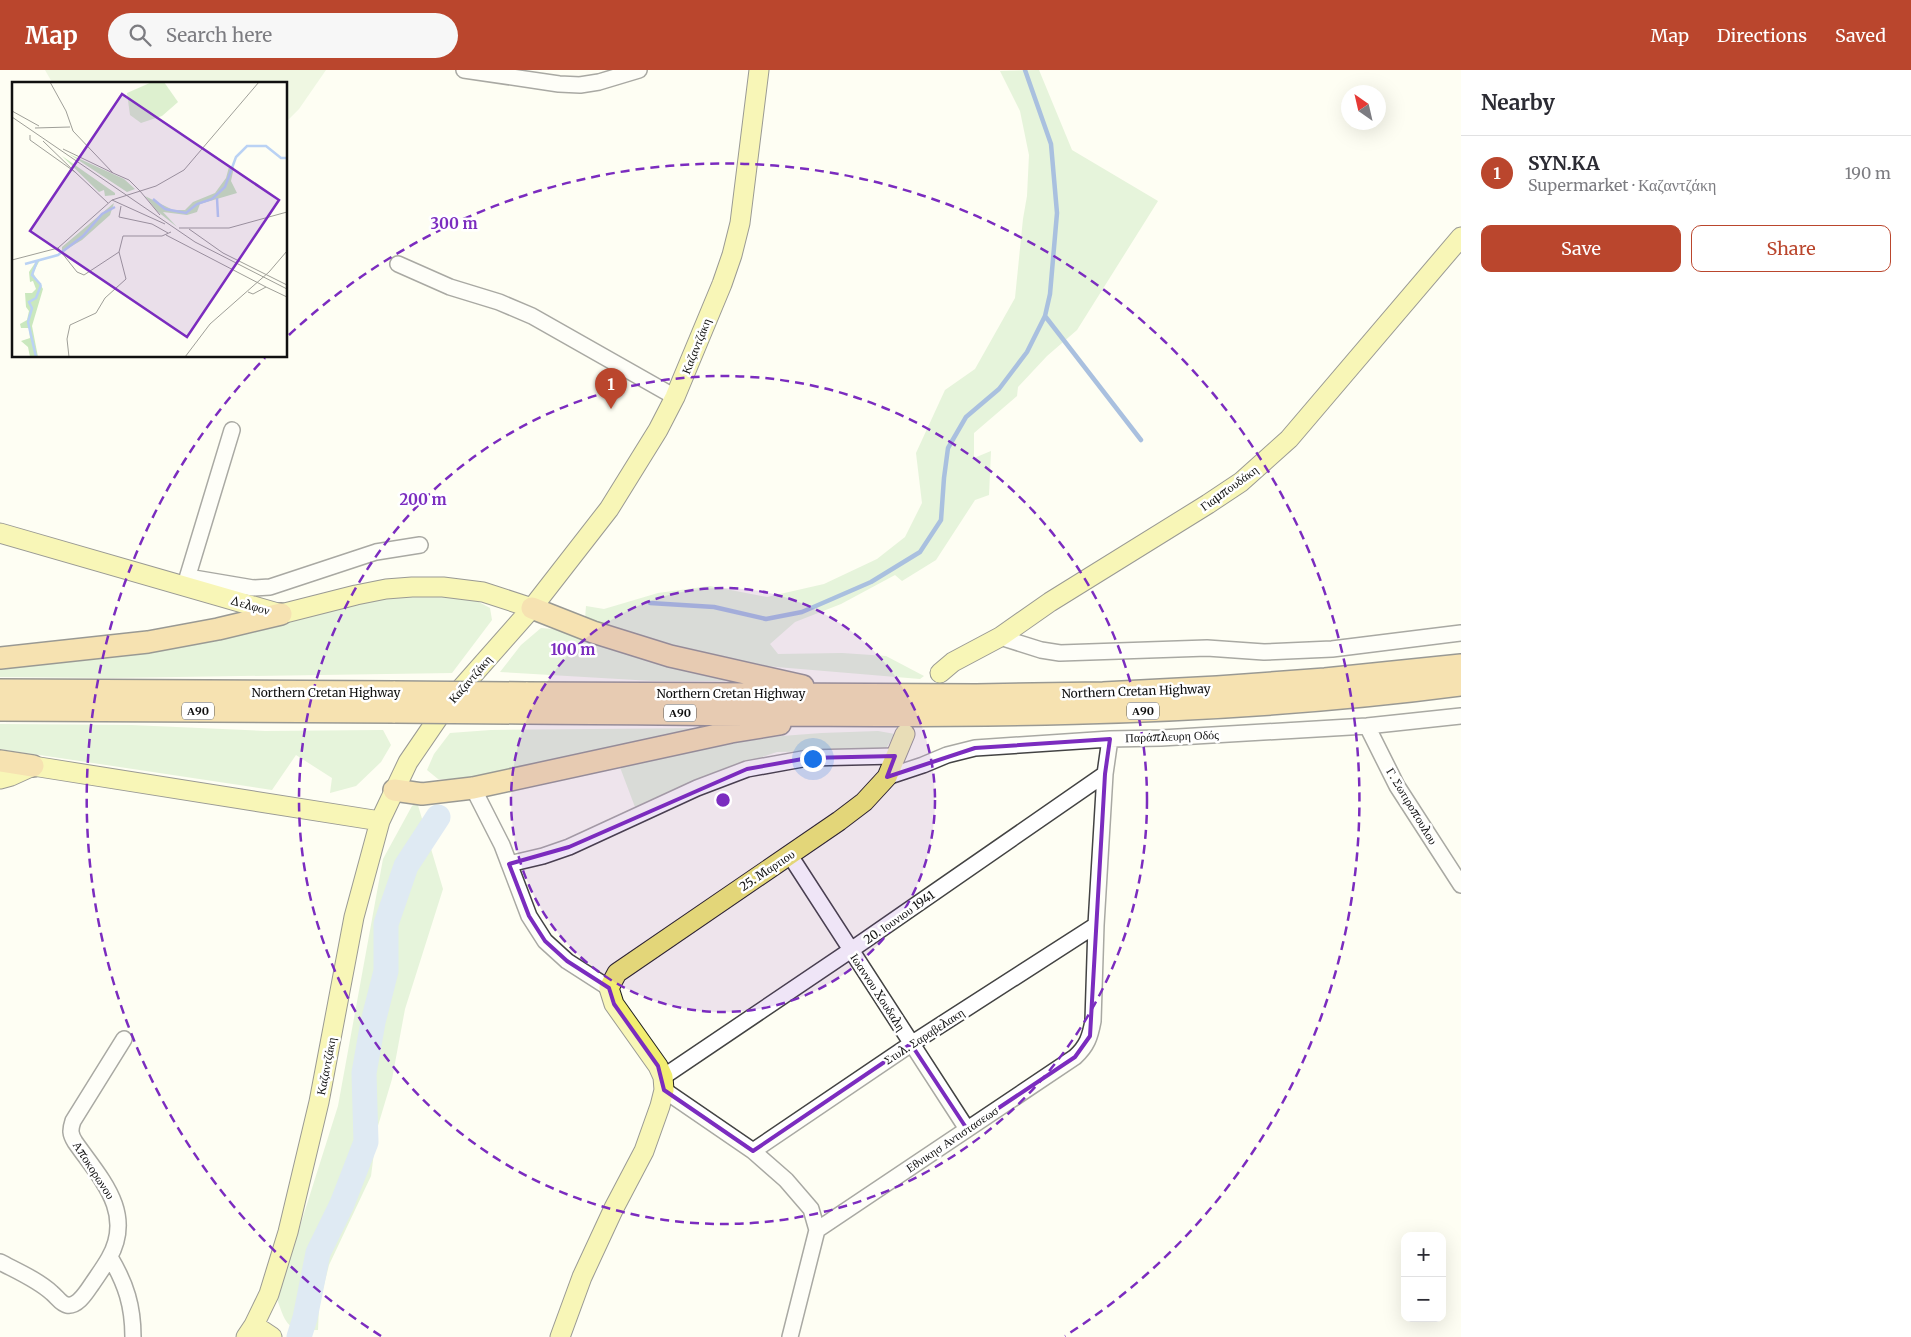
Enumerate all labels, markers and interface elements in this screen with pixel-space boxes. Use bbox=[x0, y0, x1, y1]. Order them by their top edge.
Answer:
search box bbox=[108, 13, 458, 58]
text: Map bbox=[25, 20, 78, 51]
icon: search bbox=[126, 21, 154, 49]
text: Search here bbox=[166, 23, 272, 47]
text: Map bbox=[1651, 24, 1689, 47]
text: Directions bbox=[1717, 24, 1807, 47]
text: Saved bbox=[1835, 24, 1886, 47]
inset map bbox=[12, 82, 288, 358]
north arrow bbox=[1341, 85, 1386, 130]
text: Nearby bbox=[1481, 89, 1555, 116]
text: SYN.KA bbox=[1528, 151, 1600, 175]
text: 1 bbox=[1493, 163, 1501, 183]
text: 190 m bbox=[1845, 163, 1891, 183]
text: Supermarket · Καζαντζάκη bbox=[1528, 175, 1716, 195]
text: 300 m bbox=[430, 214, 478, 233]
button: Save bbox=[1481, 225, 1681, 272]
button: Share bbox=[1691, 225, 1891, 272]
street label: Καζαντζάκη bbox=[678, 316, 714, 376]
pin: 1 bbox=[595, 368, 627, 409]
street label: Γιαμπουδάκη bbox=[1197, 462, 1261, 514]
text: 200 m bbox=[399, 490, 447, 509]
street label: Δελφον bbox=[228, 592, 272, 618]
text: 100 m bbox=[551, 640, 595, 659]
street label: Καζαντζάκη bbox=[445, 652, 495, 706]
street label: Northern Cretan Highway bbox=[1061, 681, 1211, 701]
street label: Northern Cretan Highway bbox=[251, 685, 401, 700]
street label: Northern Cretan Highway bbox=[656, 686, 806, 701]
road number: Α90 bbox=[182, 702, 214, 719]
road number: Α90 bbox=[1127, 702, 1159, 719]
road number: Α90 bbox=[664, 704, 696, 721]
street label: Παράπλευρη Οδός bbox=[1125, 727, 1219, 745]
your location bbox=[800, 746, 826, 772]
street label: Γ. Σωτιροπουλου bbox=[1383, 765, 1441, 847]
centre of rings bbox=[714, 791, 732, 809]
street label: 25. Μαρτιου bbox=[737, 846, 797, 894]
street label: 20. Ιουνιου 1941 bbox=[861, 887, 938, 947]
street label: Ιωαννου Χουδαλη bbox=[847, 950, 909, 1034]
street label: Στυλ. Σαραβελακη bbox=[881, 1004, 967, 1068]
street label: Καζαντζάκη bbox=[313, 1036, 339, 1096]
street label: Εθνικησ Αντιστασεωσ bbox=[903, 1102, 1001, 1175]
street label: Αποκορωνου bbox=[70, 1138, 118, 1202]
map controls bbox=[1401, 1232, 1446, 1322]
button: + bbox=[1401, 1232, 1446, 1277]
button: − bbox=[1401, 1277, 1446, 1322]

